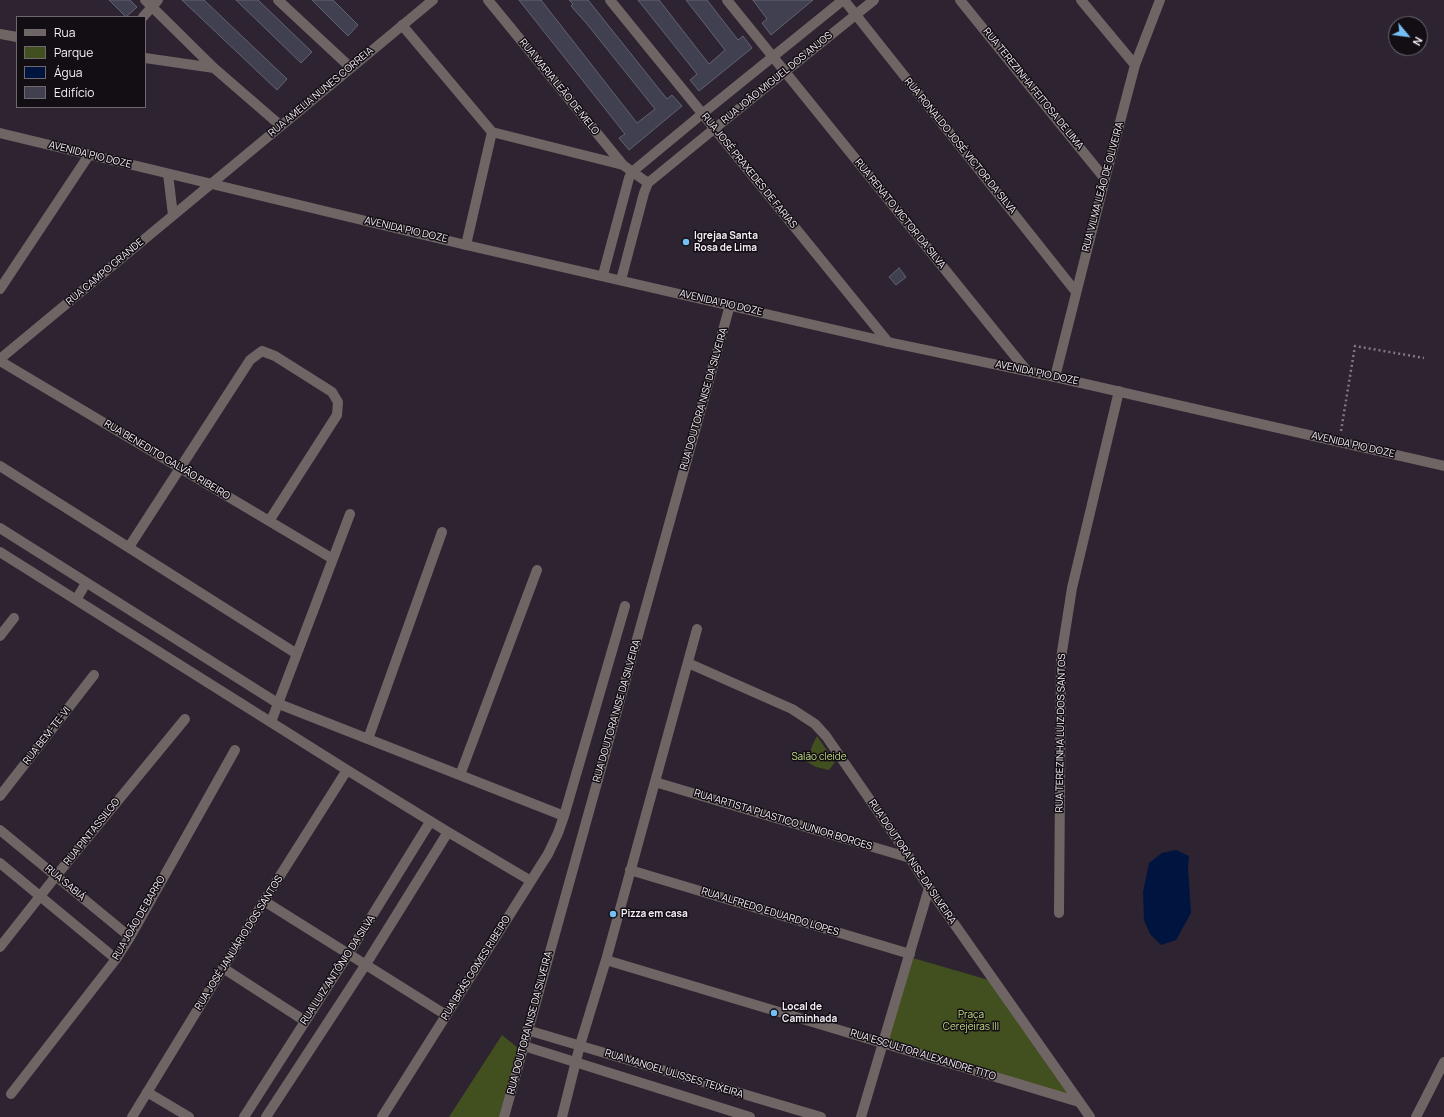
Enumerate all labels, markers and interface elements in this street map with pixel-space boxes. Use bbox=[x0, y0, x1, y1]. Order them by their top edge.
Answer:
legend bbox=[16, 16, 146, 108]
north arrow bbox=[1388, 16, 1428, 56]
text: Rua bbox=[54, 24, 75, 41]
street label: RUA TEREZINHA FEITOSA DE LIMA bbox=[980, 26, 1086, 152]
street label: RUA JOÃO MIGUEL DOS ANJOS bbox=[719, 29, 835, 127]
text: N bbox=[1410, 34, 1427, 49]
street label: RUA MARIA LEÃO DE MELO bbox=[517, 37, 601, 137]
text: Parque bbox=[54, 44, 93, 61]
street label: RUA AMELIA NUNES CORREIA bbox=[266, 45, 376, 139]
text: Água bbox=[54, 64, 83, 81]
street label: RUA RONALDO JOSÉ VICTOR DA SILVA bbox=[901, 76, 1019, 216]
text: Edifício bbox=[54, 84, 94, 101]
street label: RUA JOSÉ PRAXEDES DE FARIAS bbox=[699, 111, 799, 231]
street label: RUA VILMA LEÃO DE OLIVEIRA bbox=[1080, 121, 1126, 253]
street label: AVENIDA PIO DOZE bbox=[47, 139, 133, 171]
street label: RUA RENATO VICTOR DA SILVA bbox=[852, 157, 948, 271]
street label: AVENIDA PIO DOZE bbox=[363, 215, 449, 245]
place label: Igrejaa Santa Rosa de Lima bbox=[694, 230, 758, 254]
street label: RUA CAMPO GRANDE bbox=[64, 236, 146, 308]
marker: Igrejaa Santa Rosa de Lima bbox=[681, 237, 691, 247]
street label: AVENIDA PIO DOZE bbox=[678, 288, 764, 318]
street label: RUA DOUTORA NISE DA SILVEIRA bbox=[678, 326, 730, 472]
street label: AVENIDA PIO DOZE bbox=[994, 358, 1080, 388]
street label: RUA BENEDITO GALVÃO RIBEIRO bbox=[102, 418, 232, 502]
street label: AVENIDA PIO DOZE bbox=[1310, 430, 1396, 460]
street label: RUA DOUTORA NISE DA SILVEIRA bbox=[591, 638, 643, 784]
street label: RUA TEREZINHA LUIZ DOS SANTOS bbox=[1054, 653, 1068, 813]
street label: RUA BEM-TE-VI bbox=[21, 705, 73, 767]
park label: Salão cleide bbox=[791, 751, 847, 763]
street label: RUA ARTISTA PLASTICO JUNIOR BORGES bbox=[693, 787, 873, 853]
street label: RUA PINTASSILGO bbox=[61, 796, 123, 868]
street label: RUA DOUTORA NISE DA SILVEIRA bbox=[866, 797, 958, 927]
street label: RUA SABIÁ bbox=[43, 863, 87, 903]
street label: RUA JOSÉ JANUÁRIO DOS SANTOS bbox=[192, 873, 286, 1013]
street label: RUA JOÃO DE BARRO bbox=[110, 874, 168, 962]
street label: RUA ALFREDO EDUARDO LOPES bbox=[700, 885, 840, 939]
place label: Pizza em casa bbox=[621, 908, 688, 920]
marker: Pizza em casa bbox=[608, 909, 618, 919]
street label: RUA LUIZ ANTÔNIO DA SILVA bbox=[298, 913, 378, 1027]
street label: RUA BRÁS GOMES RIBEIRO bbox=[439, 914, 513, 1022]
street label: RUA DOUTORA NISE DA SILVEIRA bbox=[505, 950, 555, 1096]
place label: Local de Caminhada bbox=[782, 1001, 837, 1024]
marker: Local de Caminhada bbox=[769, 1008, 779, 1018]
park label: Praça Cerejeiras III bbox=[943, 1009, 999, 1032]
street label: RUA ESCULTOR ALEXANDRE TITO bbox=[849, 1027, 997, 1083]
street label: RUA MANOEL ULISSES TEIXEIRA bbox=[603, 1047, 745, 1101]

